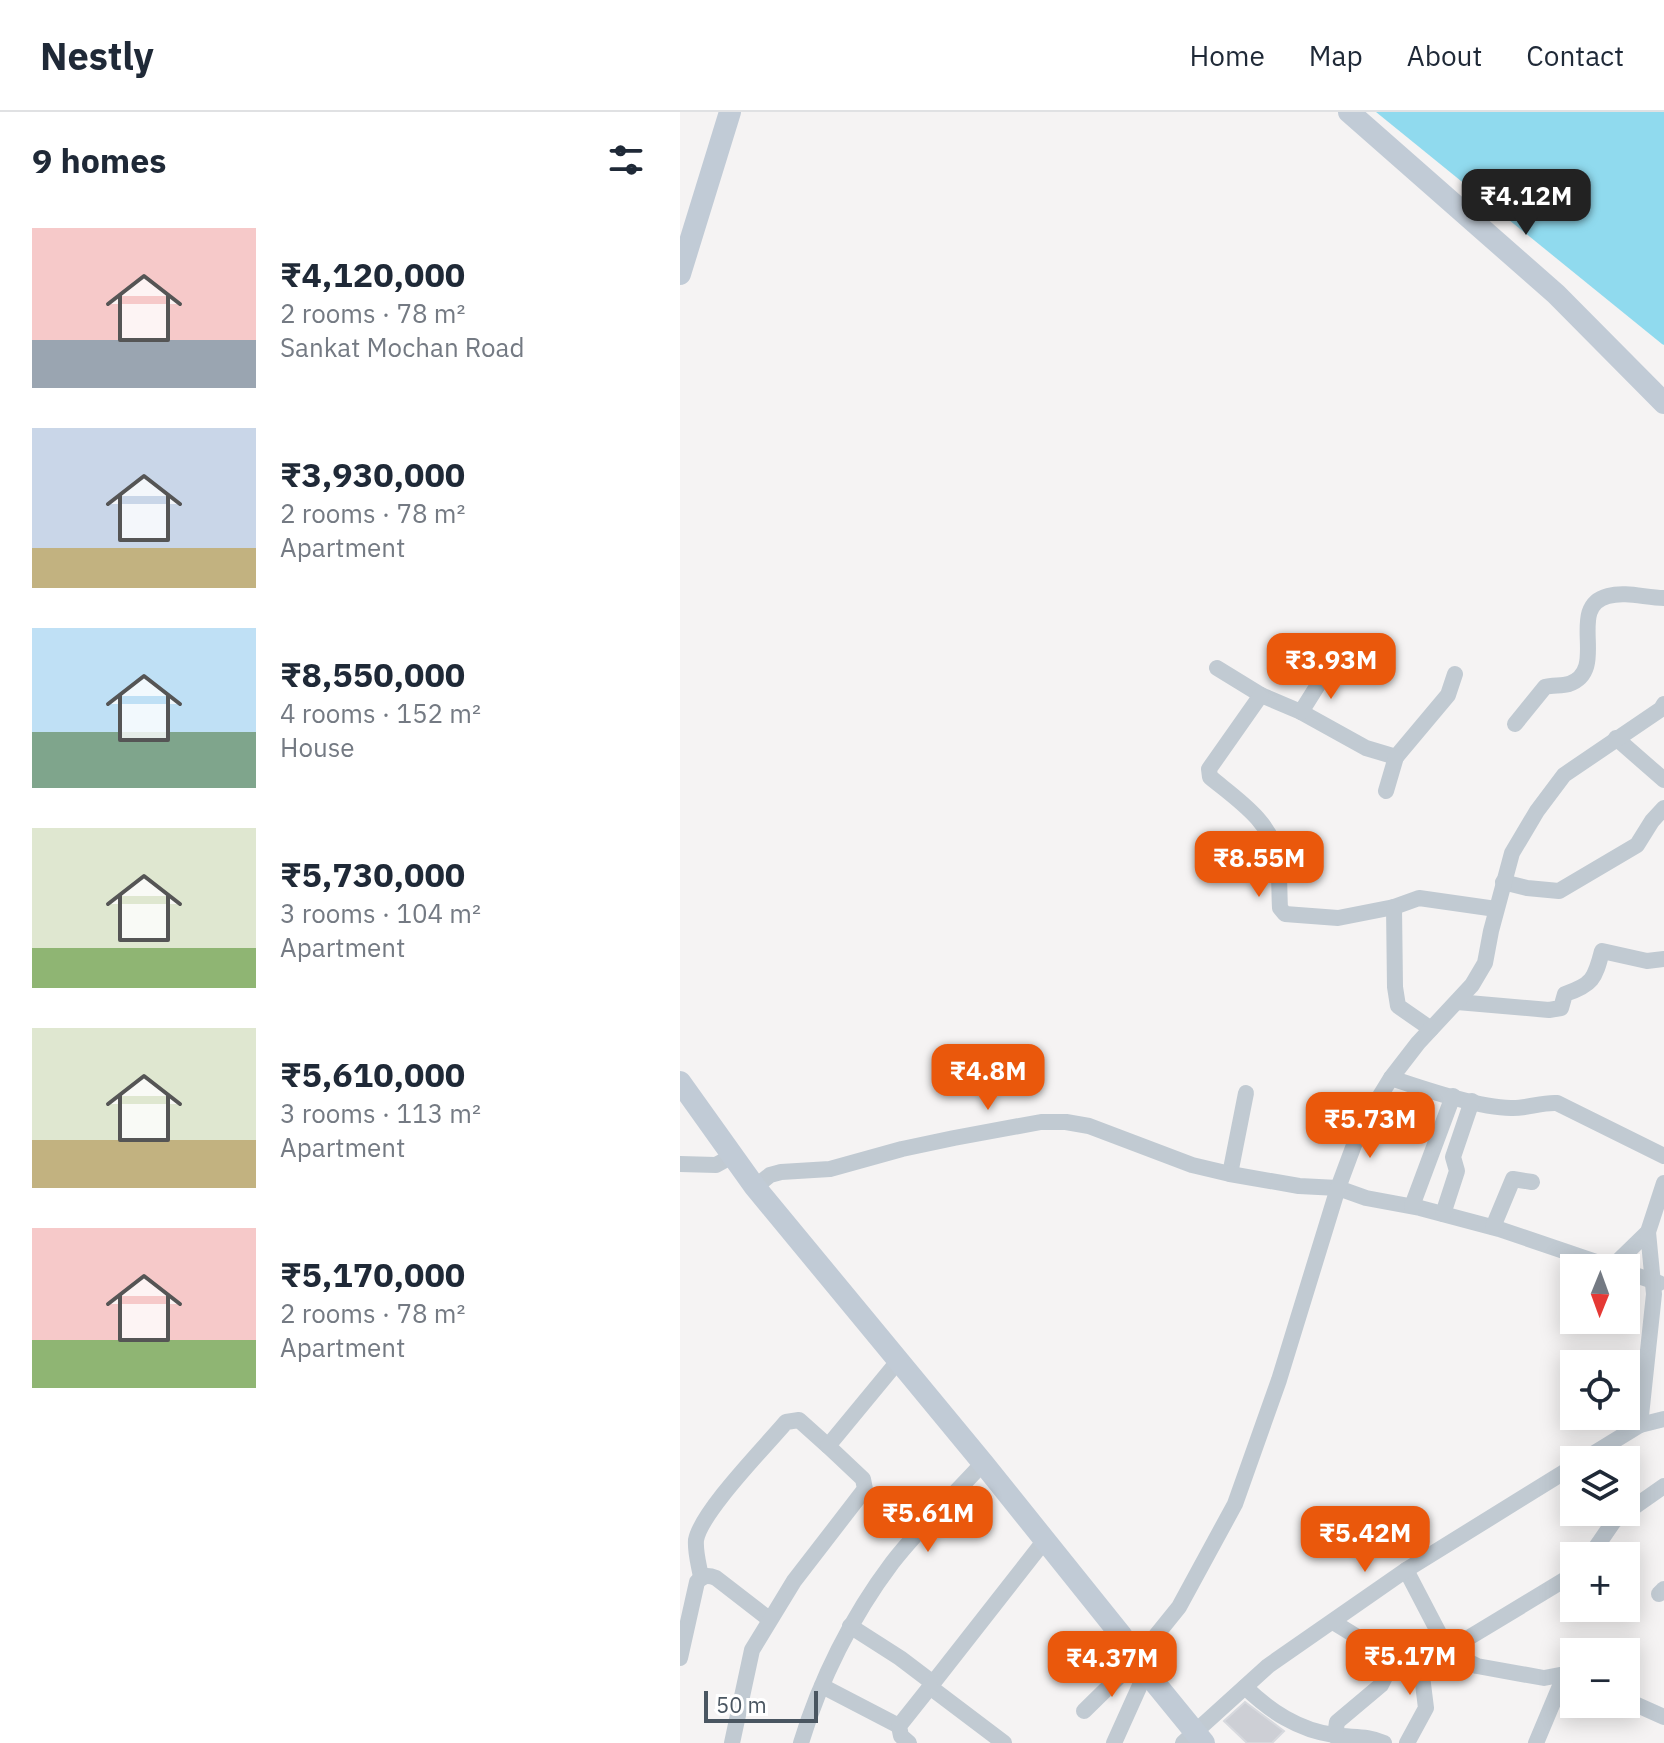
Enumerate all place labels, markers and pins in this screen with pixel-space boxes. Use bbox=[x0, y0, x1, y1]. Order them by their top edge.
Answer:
pin: ₹4.12M bbox=[1461, 169, 1591, 237]
pin: ₹3.93M bbox=[1266, 633, 1396, 701]
pin: ₹8.55M bbox=[1194, 831, 1324, 899]
pin: ₹4.8M bbox=[932, 1044, 1044, 1112]
pin: ₹5.73M bbox=[1305, 1092, 1435, 1160]
pin: ₹5.61M bbox=[863, 1486, 993, 1554]
pin: ₹5.42M bbox=[1300, 1506, 1430, 1574]
pin: ₹5.17M bbox=[1345, 1629, 1475, 1697]
pin: ₹4.37M bbox=[1047, 1631, 1177, 1699]

